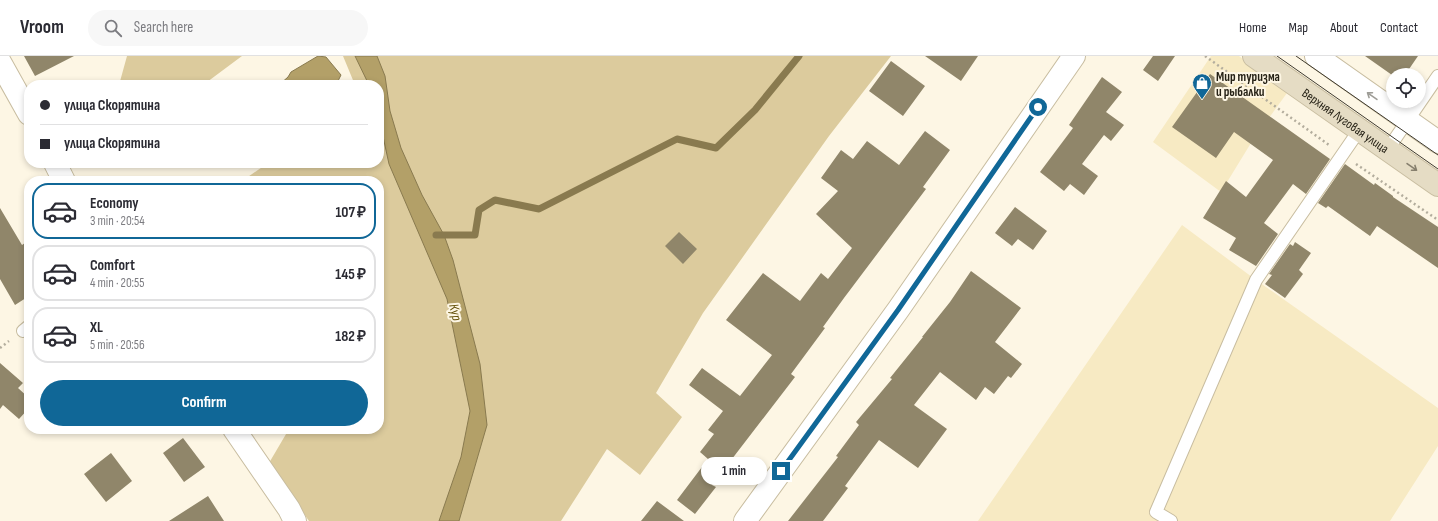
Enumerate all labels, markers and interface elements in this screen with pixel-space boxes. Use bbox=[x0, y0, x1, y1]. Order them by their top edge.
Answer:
search box bbox=[88, 10, 368, 46]
text: Vroom bbox=[20, 16, 64, 39]
icon: search bbox=[102, 17, 124, 39]
text: Search here bbox=[134, 18, 193, 37]
text: Home bbox=[1239, 19, 1267, 36]
text: Map bbox=[1289, 19, 1308, 36]
text: About bbox=[1330, 19, 1358, 36]
text: Contact bbox=[1380, 19, 1418, 36]
map controls bbox=[1386, 68, 1426, 108]
button: locate bbox=[1386, 68, 1426, 108]
place label: Мир туризма и рыбалки bbox=[1216, 69, 1280, 100]
shop icon: Мир туризма и рыбалки bbox=[1191, 72, 1213, 100]
street label: Верхняя Луговая улица bbox=[1299, 85, 1392, 157]
one-way arrow bbox=[1366, 92, 1377, 100]
text: улица Скорятина bbox=[64, 96, 160, 115]
route start bbox=[1029, 98, 1047, 116]
text: улица Скорятина bbox=[64, 134, 160, 153]
one-way arrow bbox=[1407, 163, 1418, 171]
icon: car bbox=[42, 193, 78, 229]
text: Economy bbox=[90, 194, 139, 213]
text: 107 ₽ bbox=[335, 203, 366, 222]
text: 3 min · 20:54 bbox=[90, 213, 145, 229]
icon: car bbox=[42, 255, 78, 291]
text: Comfort bbox=[90, 256, 135, 275]
text: 145 ₽ bbox=[335, 265, 366, 284]
text: 4 min · 20:55 bbox=[90, 275, 144, 291]
water label: Кур bbox=[445, 302, 466, 323]
icon: car bbox=[42, 317, 78, 353]
text: XL bbox=[90, 318, 103, 337]
text: 182 ₽ bbox=[335, 327, 366, 346]
text: 5 min · 20:56 bbox=[90, 337, 145, 353]
button: Confirm bbox=[40, 380, 368, 426]
callout: 1 min bbox=[701, 457, 767, 485]
route end bbox=[772, 462, 790, 480]
text: 1 min bbox=[722, 463, 746, 479]

